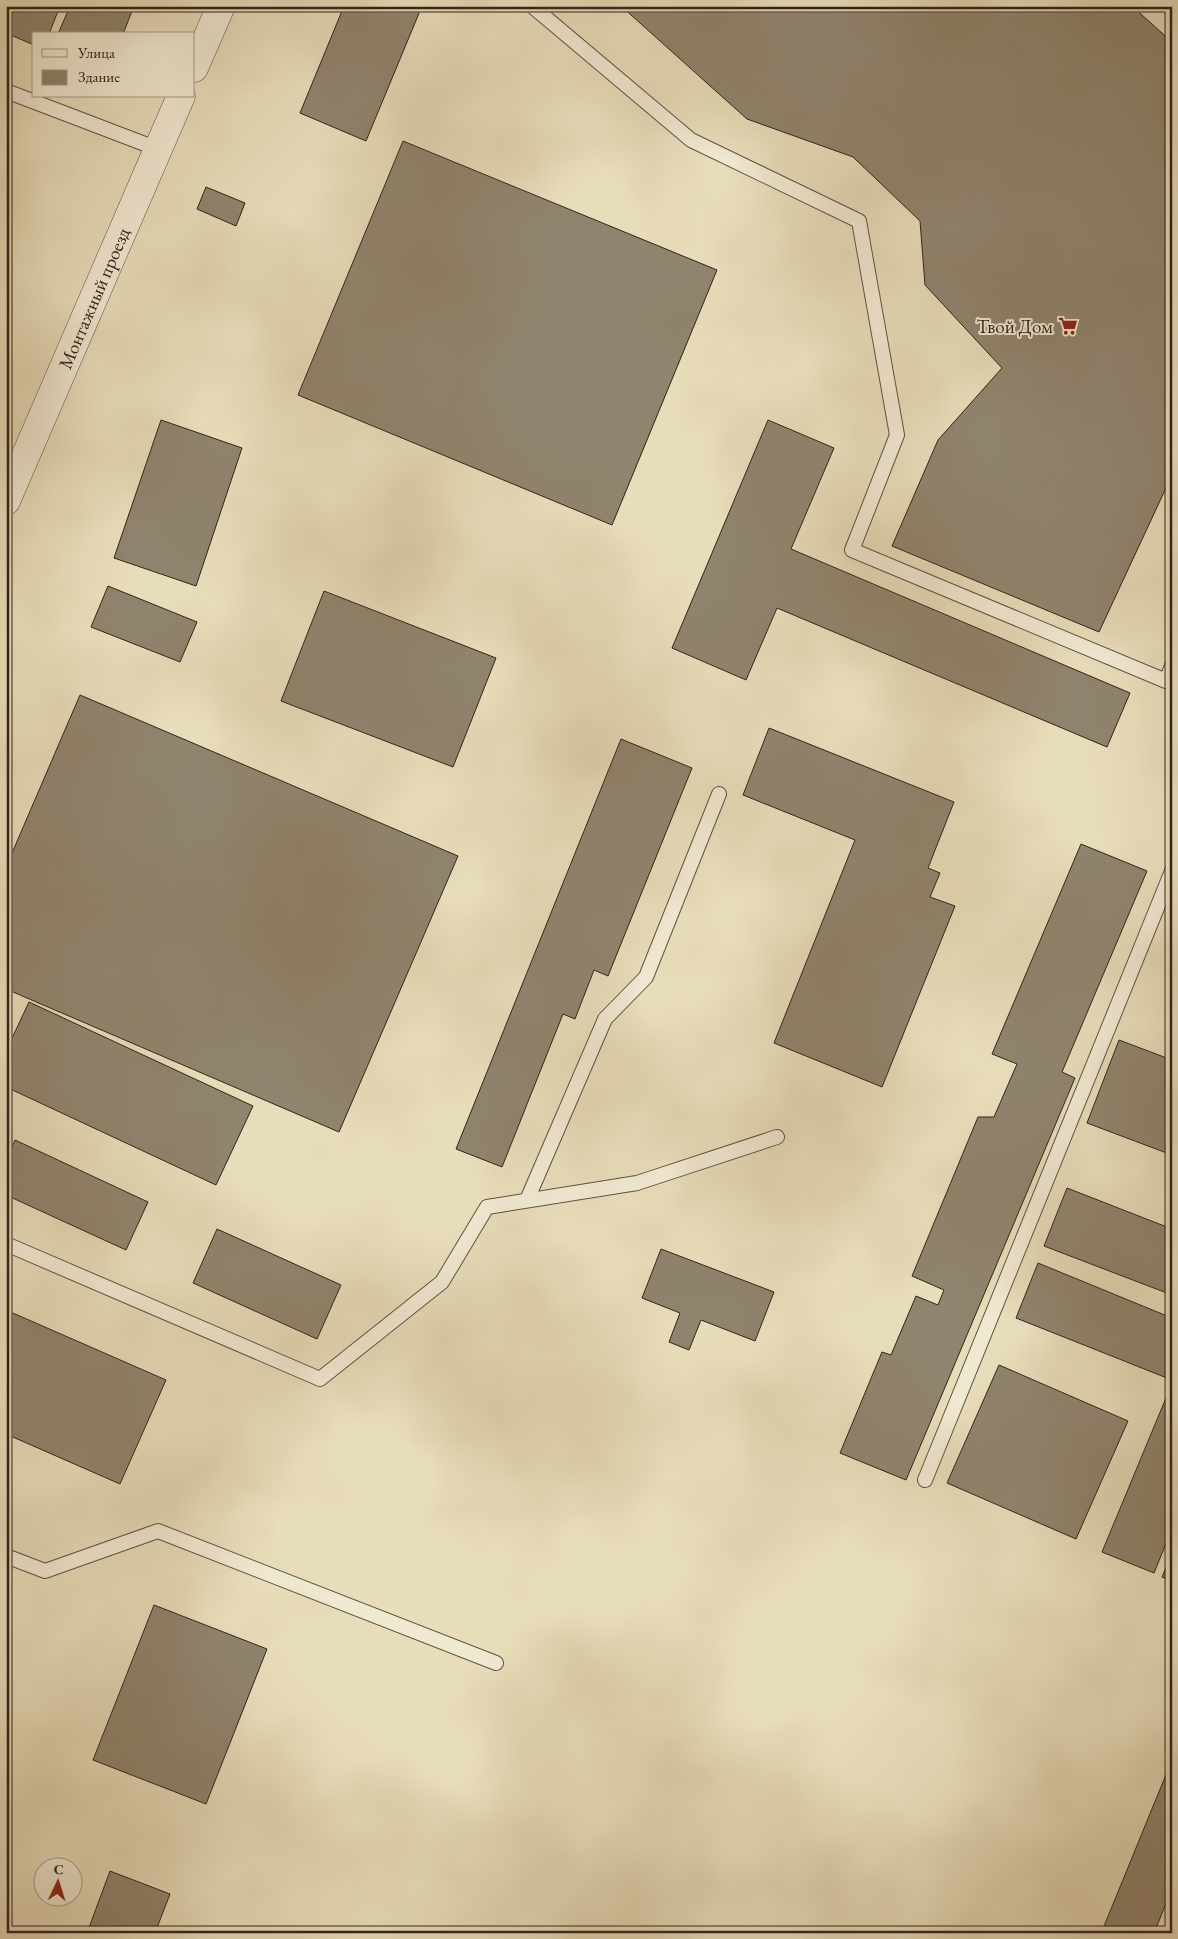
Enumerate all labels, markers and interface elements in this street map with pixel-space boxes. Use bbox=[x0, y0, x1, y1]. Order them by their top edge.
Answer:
legend bbox=[32, 32, 195, 98]
text: Улица bbox=[77, 43, 115, 62]
text: Здание bbox=[78, 67, 120, 86]
street label: Монтажный проезд bbox=[52, 223, 135, 373]
place label: Твой Дом bbox=[976, 314, 1053, 339]
supermarket icon: Твой Дом bbox=[1057, 315, 1079, 337]
north arrow bbox=[32, 1856, 82, 1906]
text: С bbox=[53, 1860, 65, 1878]

